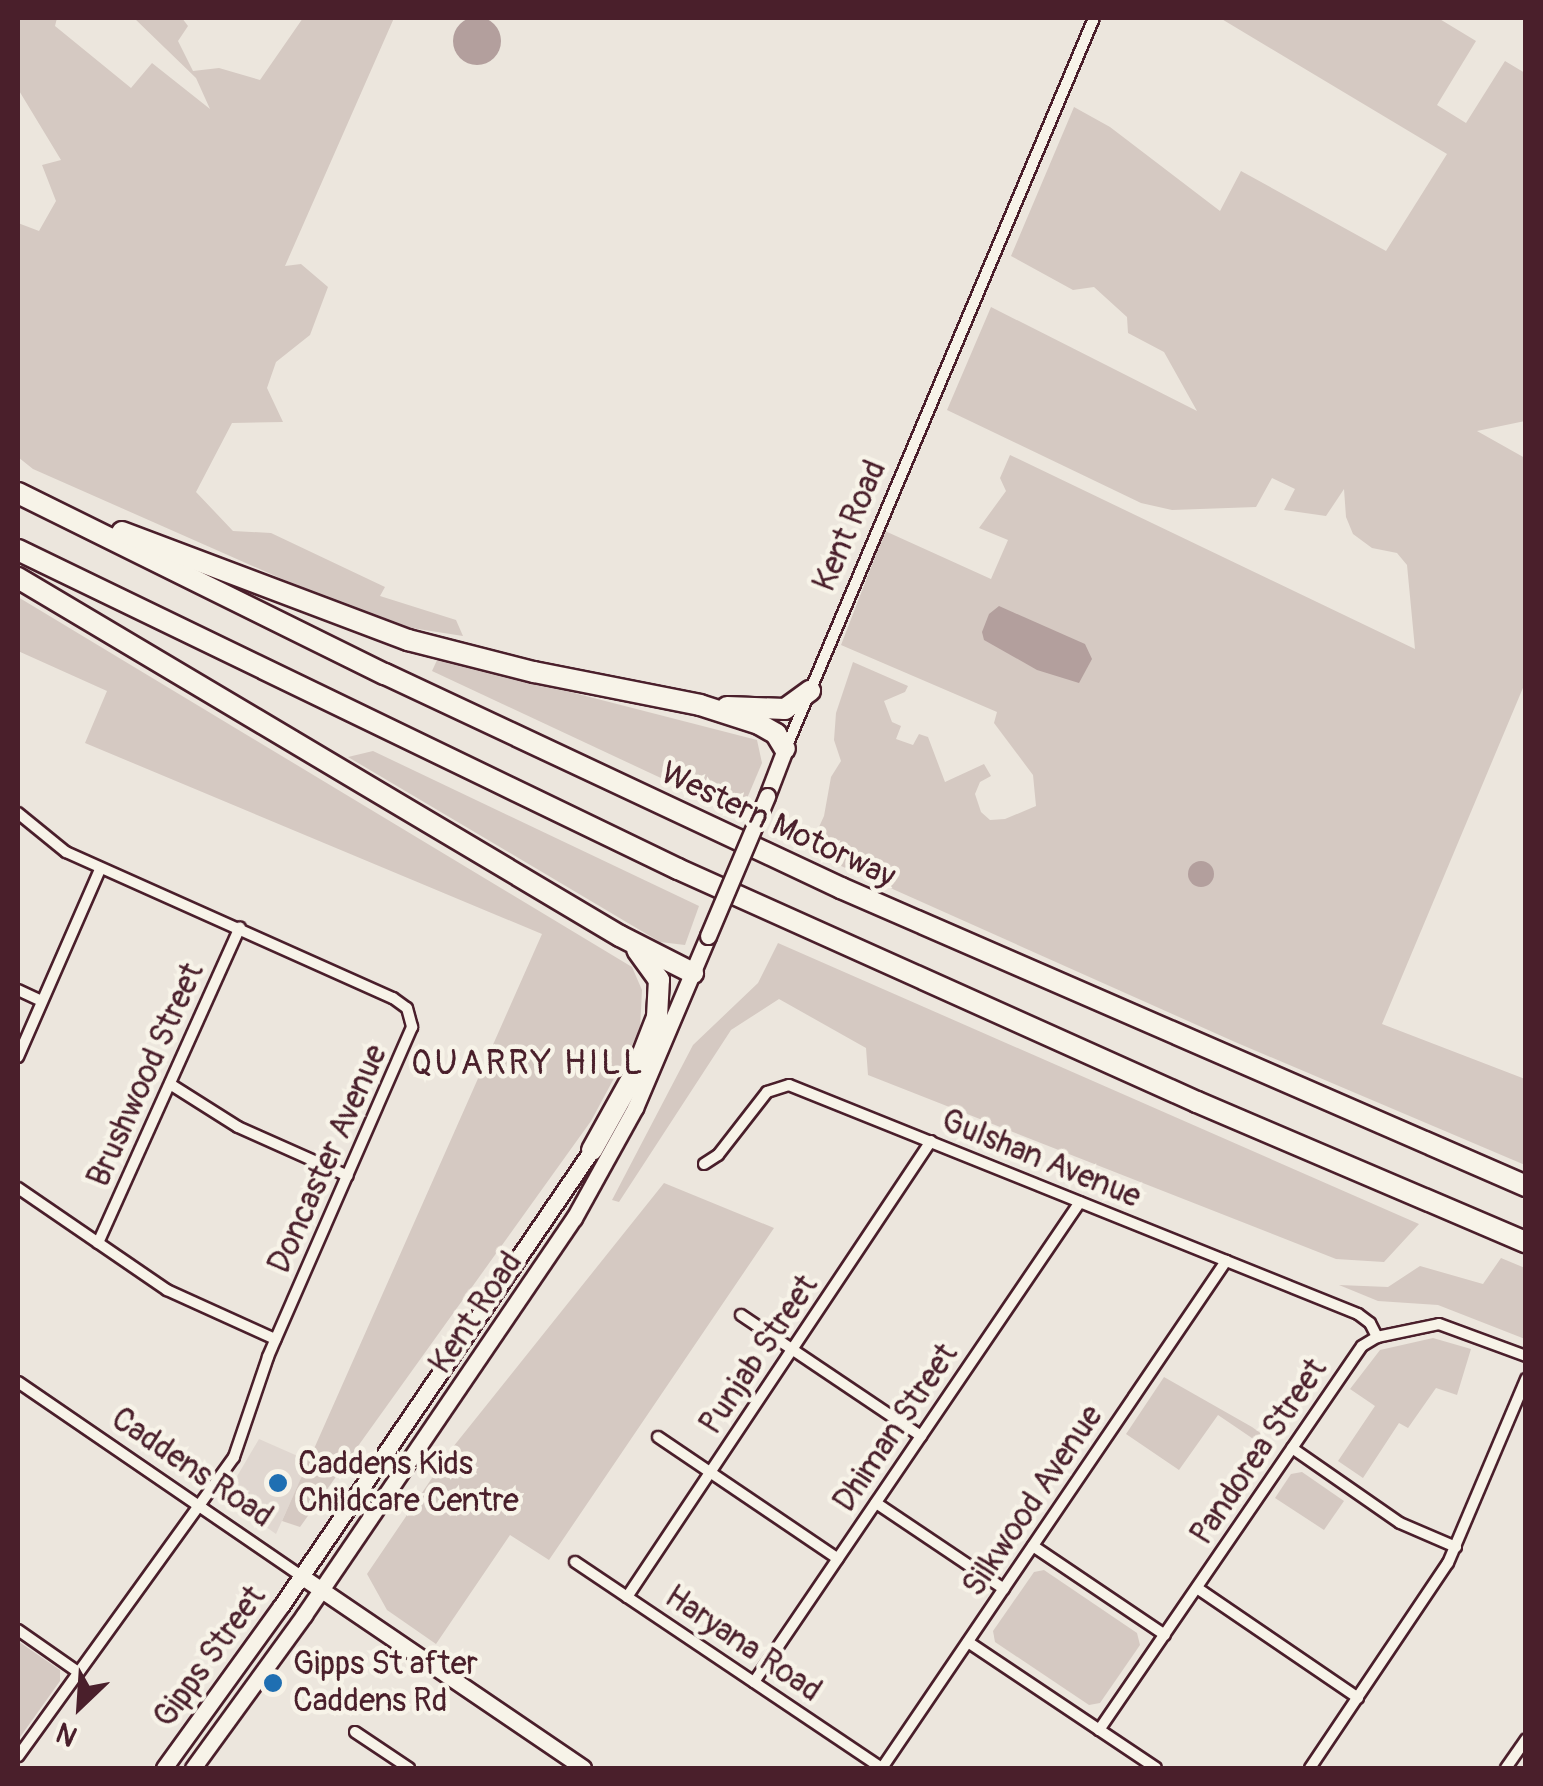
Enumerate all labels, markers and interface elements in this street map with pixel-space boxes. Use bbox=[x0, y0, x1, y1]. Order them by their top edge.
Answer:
street label: Kent Road bbox=[805, 455, 895, 597]
street label: Western Motorway bbox=[655, 754, 901, 896]
street label: Brushwood Street bbox=[80, 957, 212, 1193]
street label: Doncaster Avenue bbox=[260, 1039, 396, 1279]
district label: QUARRY HILL bbox=[411, 1042, 645, 1084]
street label: Gulshan Avenue bbox=[936, 1102, 1146, 1216]
street label: Kent Road bbox=[421, 1245, 531, 1381]
street label: Punjab Street bbox=[692, 1268, 826, 1442]
street label: Dhiman Street bbox=[826, 1337, 966, 1519]
street label: Pandorea Street bbox=[1183, 1352, 1335, 1552]
street label: Silkwood Avenue bbox=[955, 1398, 1111, 1604]
street label: Caddens Road bbox=[104, 1400, 280, 1536]
place label: Caddens Kids Childcare Centre bbox=[298, 1446, 519, 1521]
marker: Caddens Kids Childcare Centre bbox=[267, 1472, 289, 1494]
street label: Haryana Road bbox=[658, 1578, 828, 1710]
street label: Gipps Street bbox=[146, 1579, 274, 1735]
place label: Gipps St after Caddens Rd bbox=[293, 1646, 478, 1721]
north arrow bbox=[30, 1656, 130, 1756]
marker: Gipps St after Caddens Rd bbox=[262, 1672, 284, 1694]
text: N bbox=[51, 1714, 83, 1754]

